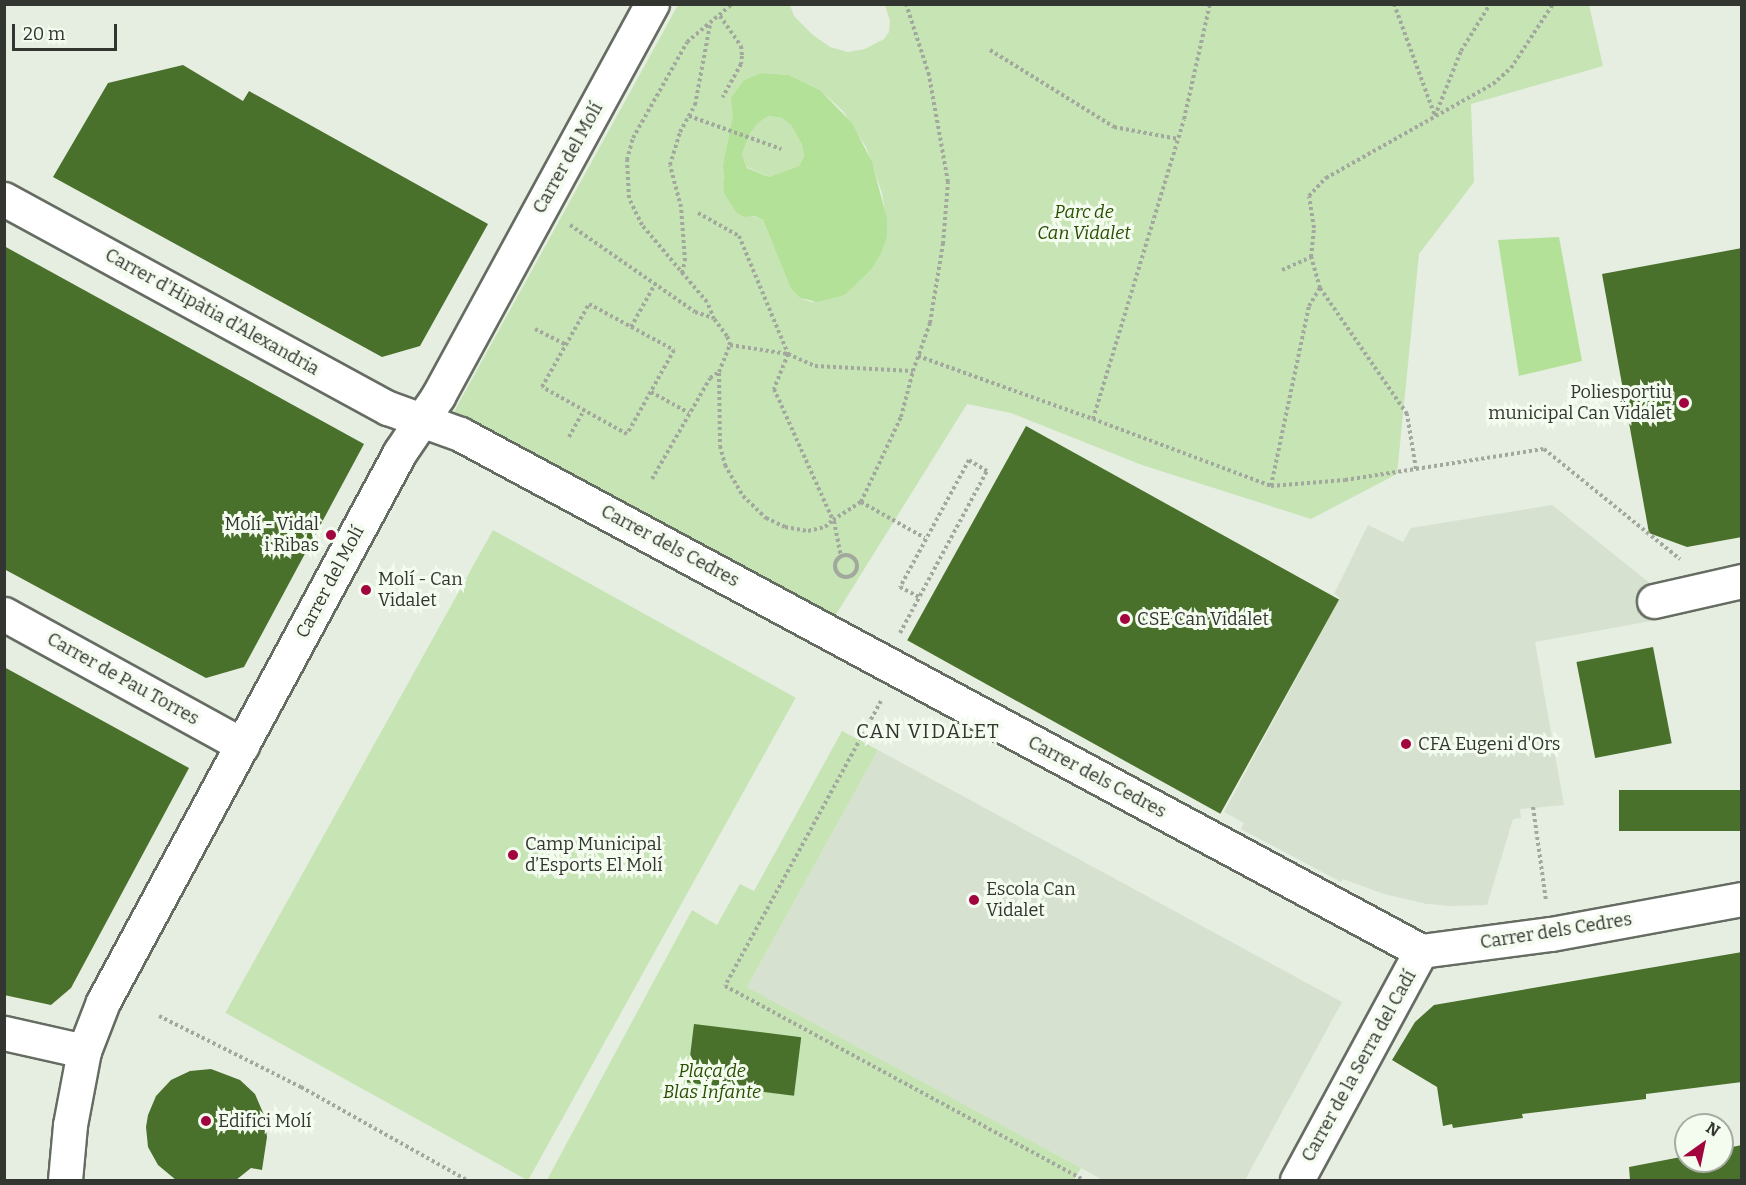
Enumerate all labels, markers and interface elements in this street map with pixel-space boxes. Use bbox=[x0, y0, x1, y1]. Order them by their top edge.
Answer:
scale bar bbox=[15, 12, 120, 50]
text: 20 m bbox=[23, 23, 65, 45]
street label: Carrer del Molí bbox=[529, 99, 607, 217]
park label: Parc de Can Vidalet bbox=[1037, 202, 1131, 244]
street label: Carrer d'Hipàtia d'Alexandria bbox=[101, 244, 323, 380]
place label: Poliesportiu municipal Can Vidalet bbox=[1488, 382, 1672, 424]
marker: Poliesportiu municipal Can Vidalet bbox=[1677, 396, 1691, 410]
street label: Carrer dels Cedres bbox=[597, 500, 743, 592]
place label: Molí - Vidal i Ribas bbox=[224, 514, 319, 556]
street label: Carrer del Molí bbox=[291, 522, 369, 642]
marker: Molí - Vidal i Ribas bbox=[324, 528, 338, 542]
place label: Molí - Can Vidalet bbox=[378, 569, 463, 612]
marker: Molí - Can Vidalet bbox=[359, 583, 373, 597]
place label: CSE Can Vidalet bbox=[1137, 608, 1269, 630]
marker: CSE Can Vidalet bbox=[1118, 612, 1132, 626]
street label: Carrer de Pau Torres bbox=[43, 628, 203, 730]
district label: CAN VIDALET bbox=[856, 719, 1000, 743]
street label: Carrer dels Cedres bbox=[1024, 731, 1170, 823]
place label: CFA Eugeni d'Ors bbox=[1418, 733, 1560, 755]
marker: CFA Eugeni d'Ors bbox=[1399, 737, 1413, 751]
place label: Camp Municipal d’Esports El Molí bbox=[525, 834, 663, 876]
marker: Camp Municipal d’Esports El Molí bbox=[506, 848, 520, 862]
place label: Escola Can Vidalet bbox=[986, 879, 1076, 922]
marker: Escola Can Vidalet bbox=[967, 893, 981, 907]
street label: Carrer dels Cedres bbox=[1479, 908, 1633, 954]
street label: Carrer de la Serra del Cadí bbox=[1297, 966, 1421, 1166]
park label: Plaça de Blas Infante bbox=[663, 1061, 761, 1104]
place label: Edifici Molí bbox=[218, 1110, 311, 1132]
north arrow bbox=[1674, 1113, 1734, 1173]
marker: Edifici Molí bbox=[199, 1114, 213, 1128]
text: N bbox=[1703, 1118, 1723, 1140]

